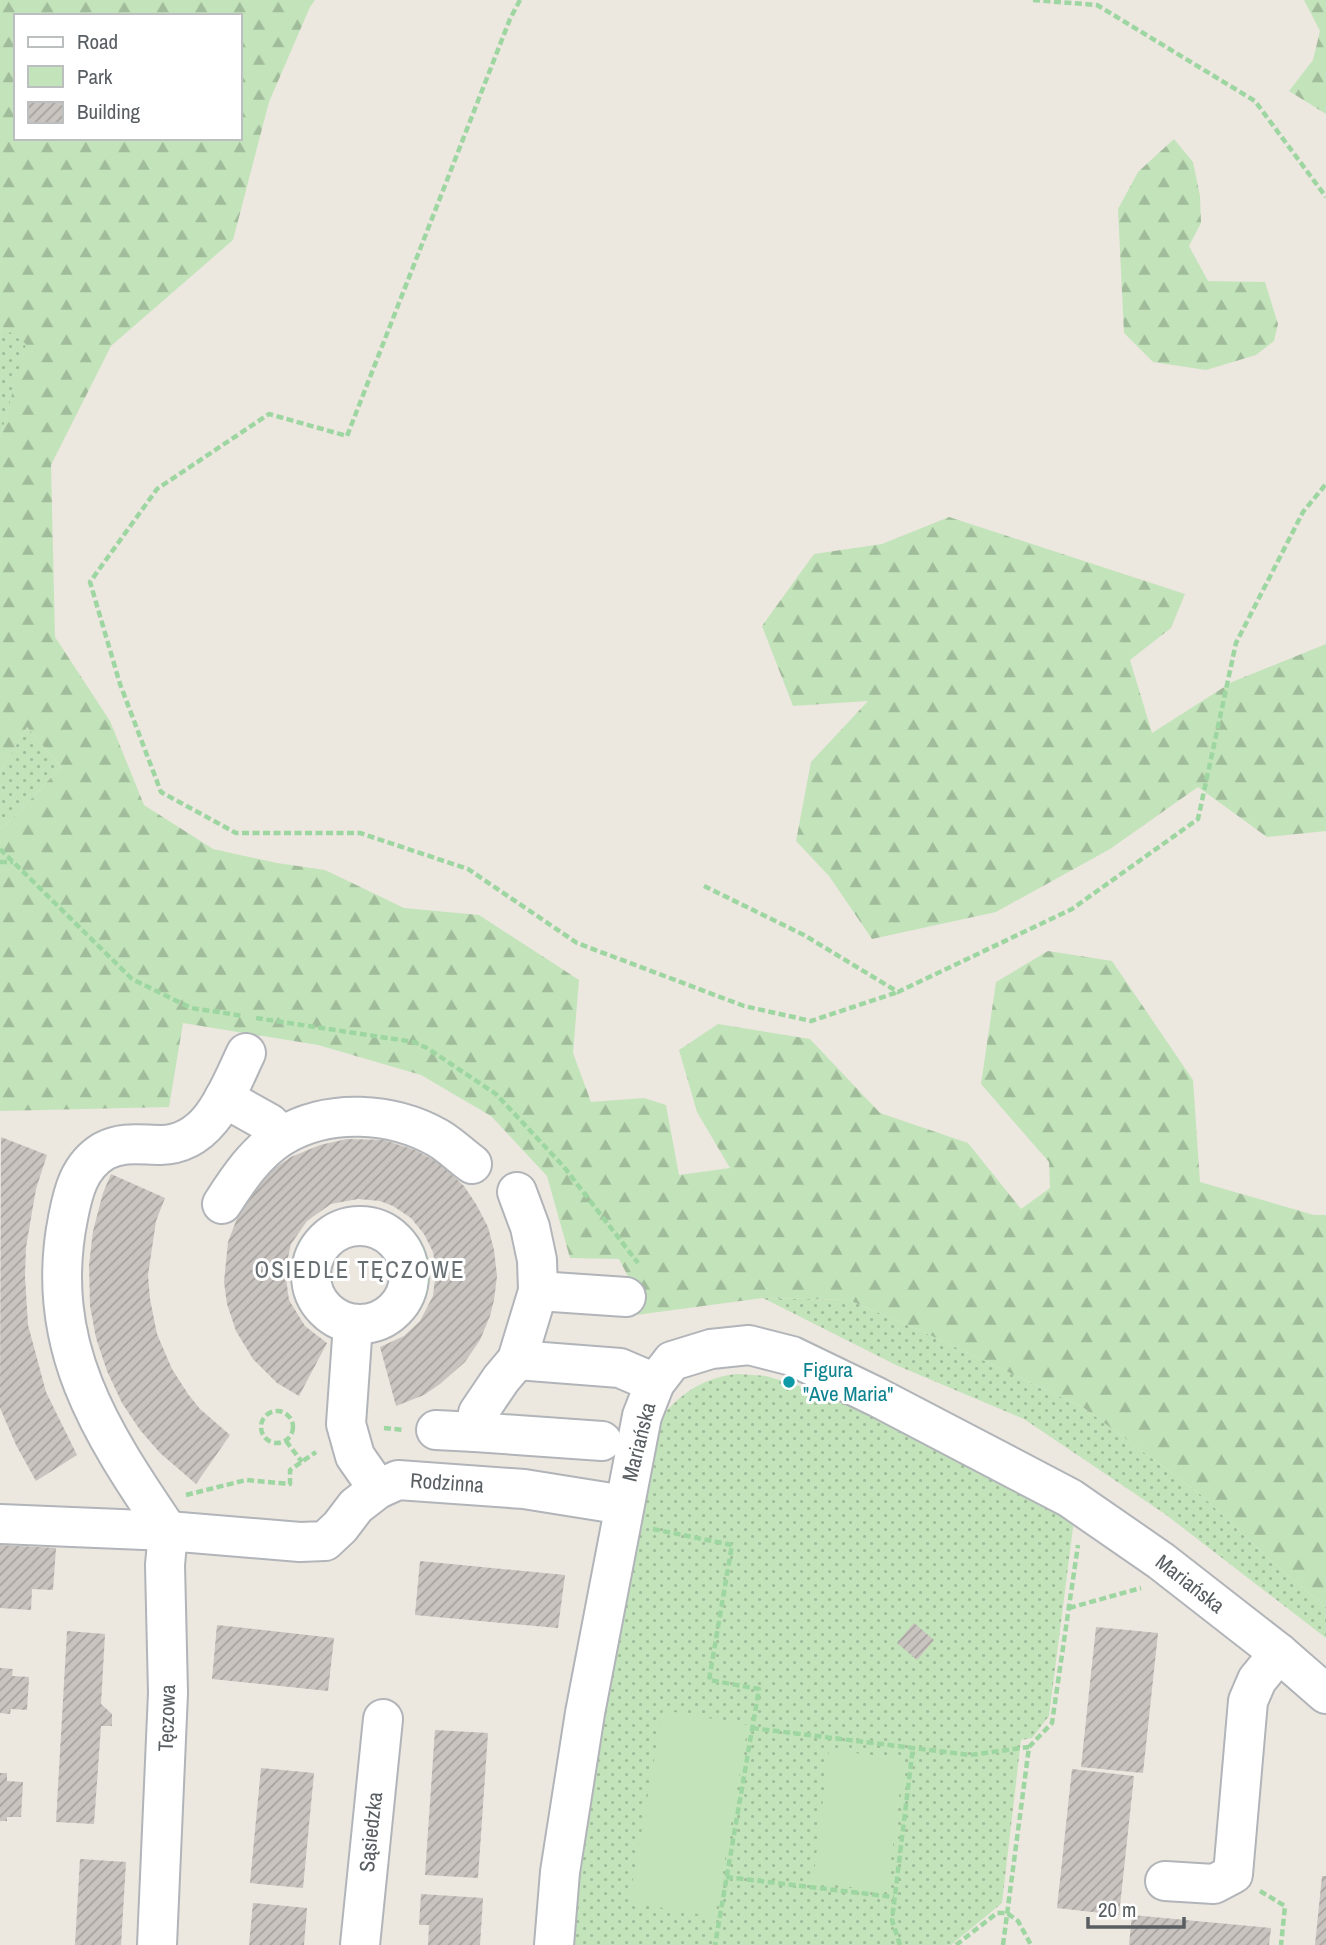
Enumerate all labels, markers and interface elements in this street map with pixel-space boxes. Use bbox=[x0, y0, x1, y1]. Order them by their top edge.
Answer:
legend bbox=[14, 14, 242, 140]
text: Road bbox=[77, 27, 118, 56]
text: Park bbox=[77, 62, 113, 91]
text: Building bbox=[77, 97, 141, 126]
district label: OSIEDLE TĘCZOWE bbox=[255, 1254, 466, 1285]
place label: Figura "Ave Maria" bbox=[803, 1355, 893, 1408]
marker: Figura "Ave Maria" bbox=[781, 1374, 797, 1390]
street label: Mariańska bbox=[615, 1399, 662, 1484]
street label: Rodzinna bbox=[409, 1465, 485, 1500]
street label: Mariańska bbox=[1150, 1547, 1231, 1620]
street label: Tęczowa bbox=[151, 1684, 182, 1752]
street label: Sąsiedzka bbox=[352, 1790, 389, 1873]
scale bar bbox=[1088, 1885, 1184, 1929]
text: 20 m bbox=[1098, 1895, 1136, 1924]

